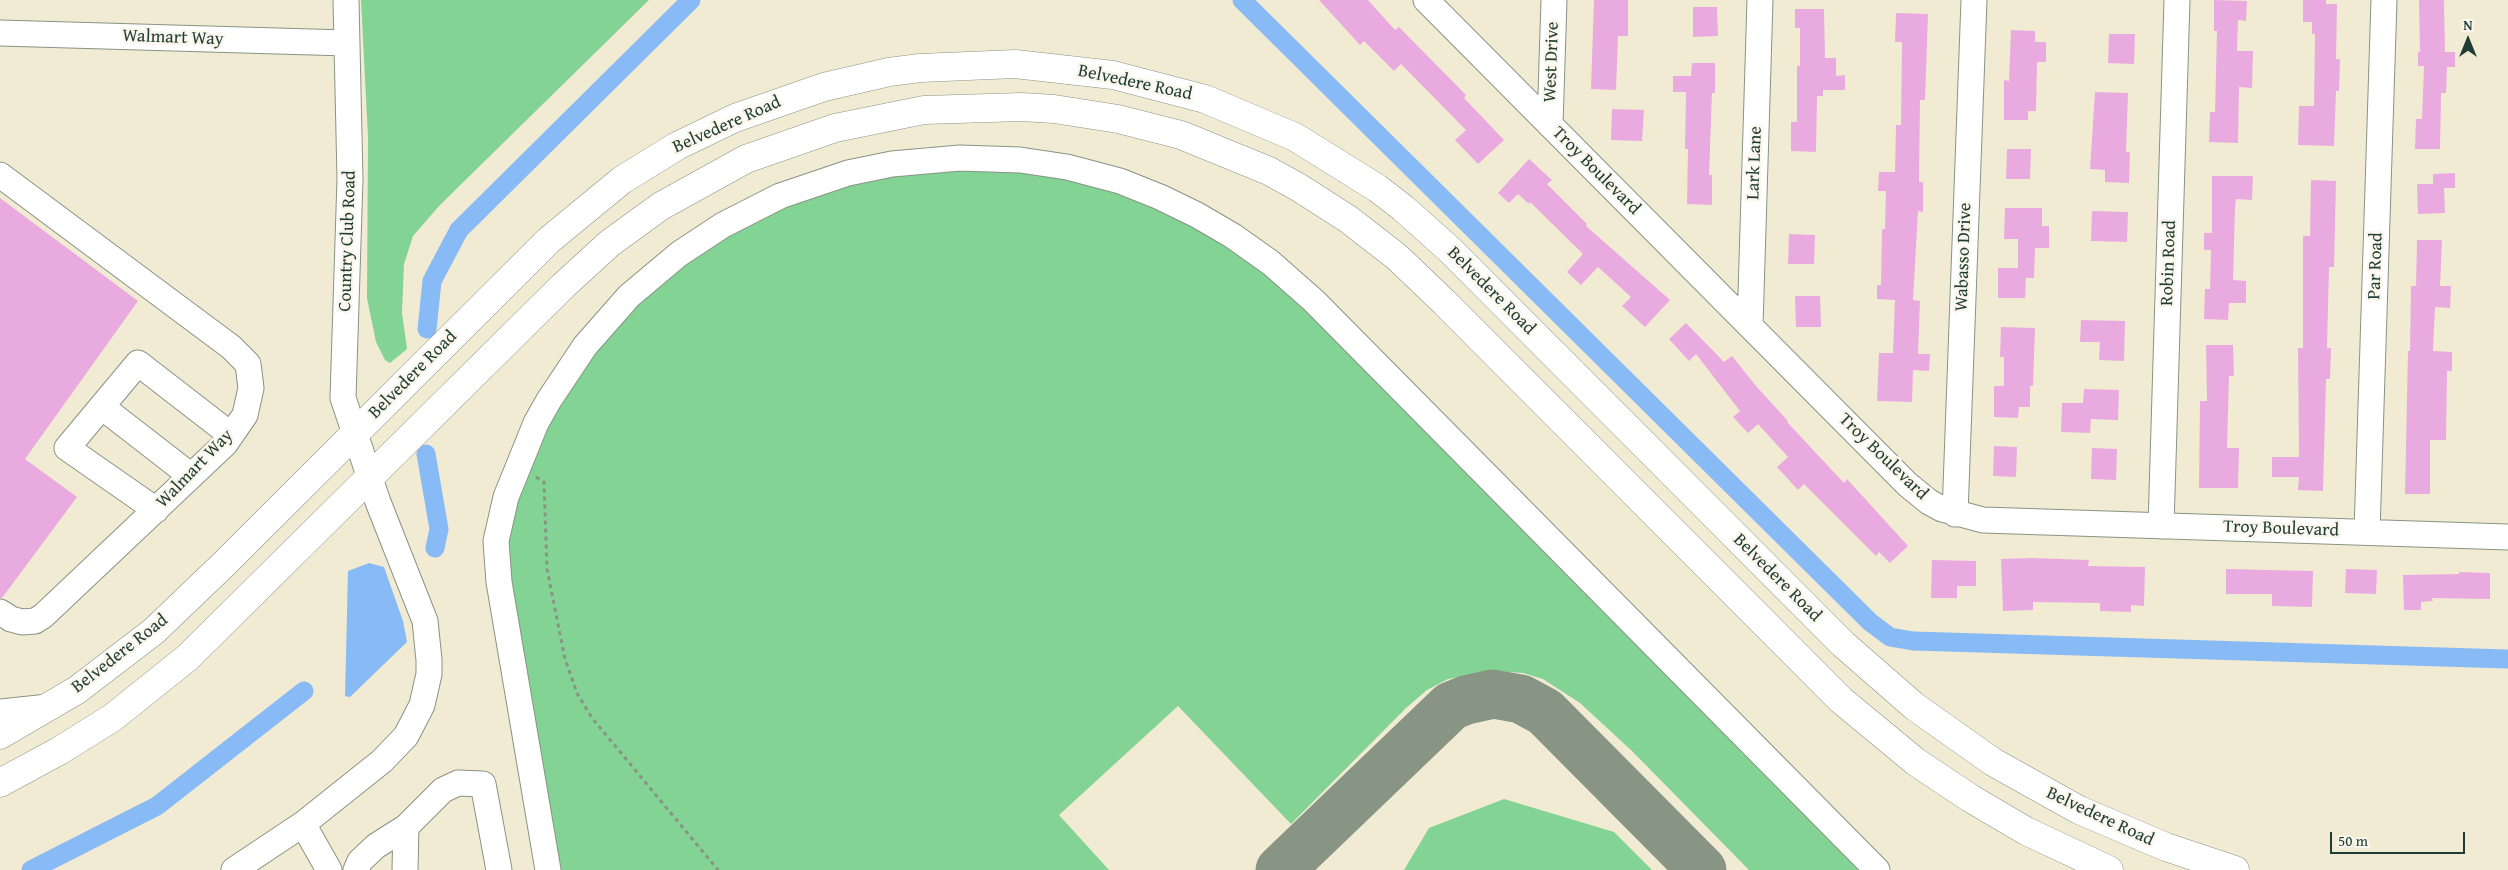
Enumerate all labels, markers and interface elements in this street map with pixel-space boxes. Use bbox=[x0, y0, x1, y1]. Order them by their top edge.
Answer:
north arrow bbox=[2443, 15, 2493, 65]
text: N bbox=[2463, 15, 2473, 35]
street label: West Drive bbox=[1540, 21, 1564, 103]
street label: Walmart Way bbox=[122, 25, 224, 51]
street label: Belvedere Road bbox=[1076, 60, 1194, 106]
street label: Belvedere Road bbox=[670, 92, 784, 158]
street label: Troy Boulevard bbox=[1547, 122, 1645, 220]
street label: Lark Lane bbox=[1743, 126, 1767, 200]
street label: Country Club Road bbox=[335, 170, 361, 312]
street label: Wabasso Drive bbox=[1951, 202, 1977, 312]
street label: Robin Road bbox=[2157, 220, 2181, 306]
street label: Par Road bbox=[2364, 232, 2388, 300]
street label: Belvedere Road bbox=[1442, 242, 1540, 340]
street label: Belvedere Road bbox=[364, 326, 462, 424]
street label: Troy Boulevard bbox=[1834, 409, 1932, 505]
street label: Walmart Way bbox=[152, 425, 238, 513]
street label: Troy Boulevard bbox=[2223, 516, 2339, 542]
street label: Belvedere Road bbox=[1728, 529, 1826, 627]
street label: Belvedere Road bbox=[68, 610, 172, 698]
street label: Belvedere Road bbox=[2043, 783, 2157, 851]
scale bar bbox=[2333, 822, 2468, 854]
text: 50 m bbox=[2338, 830, 2368, 851]

